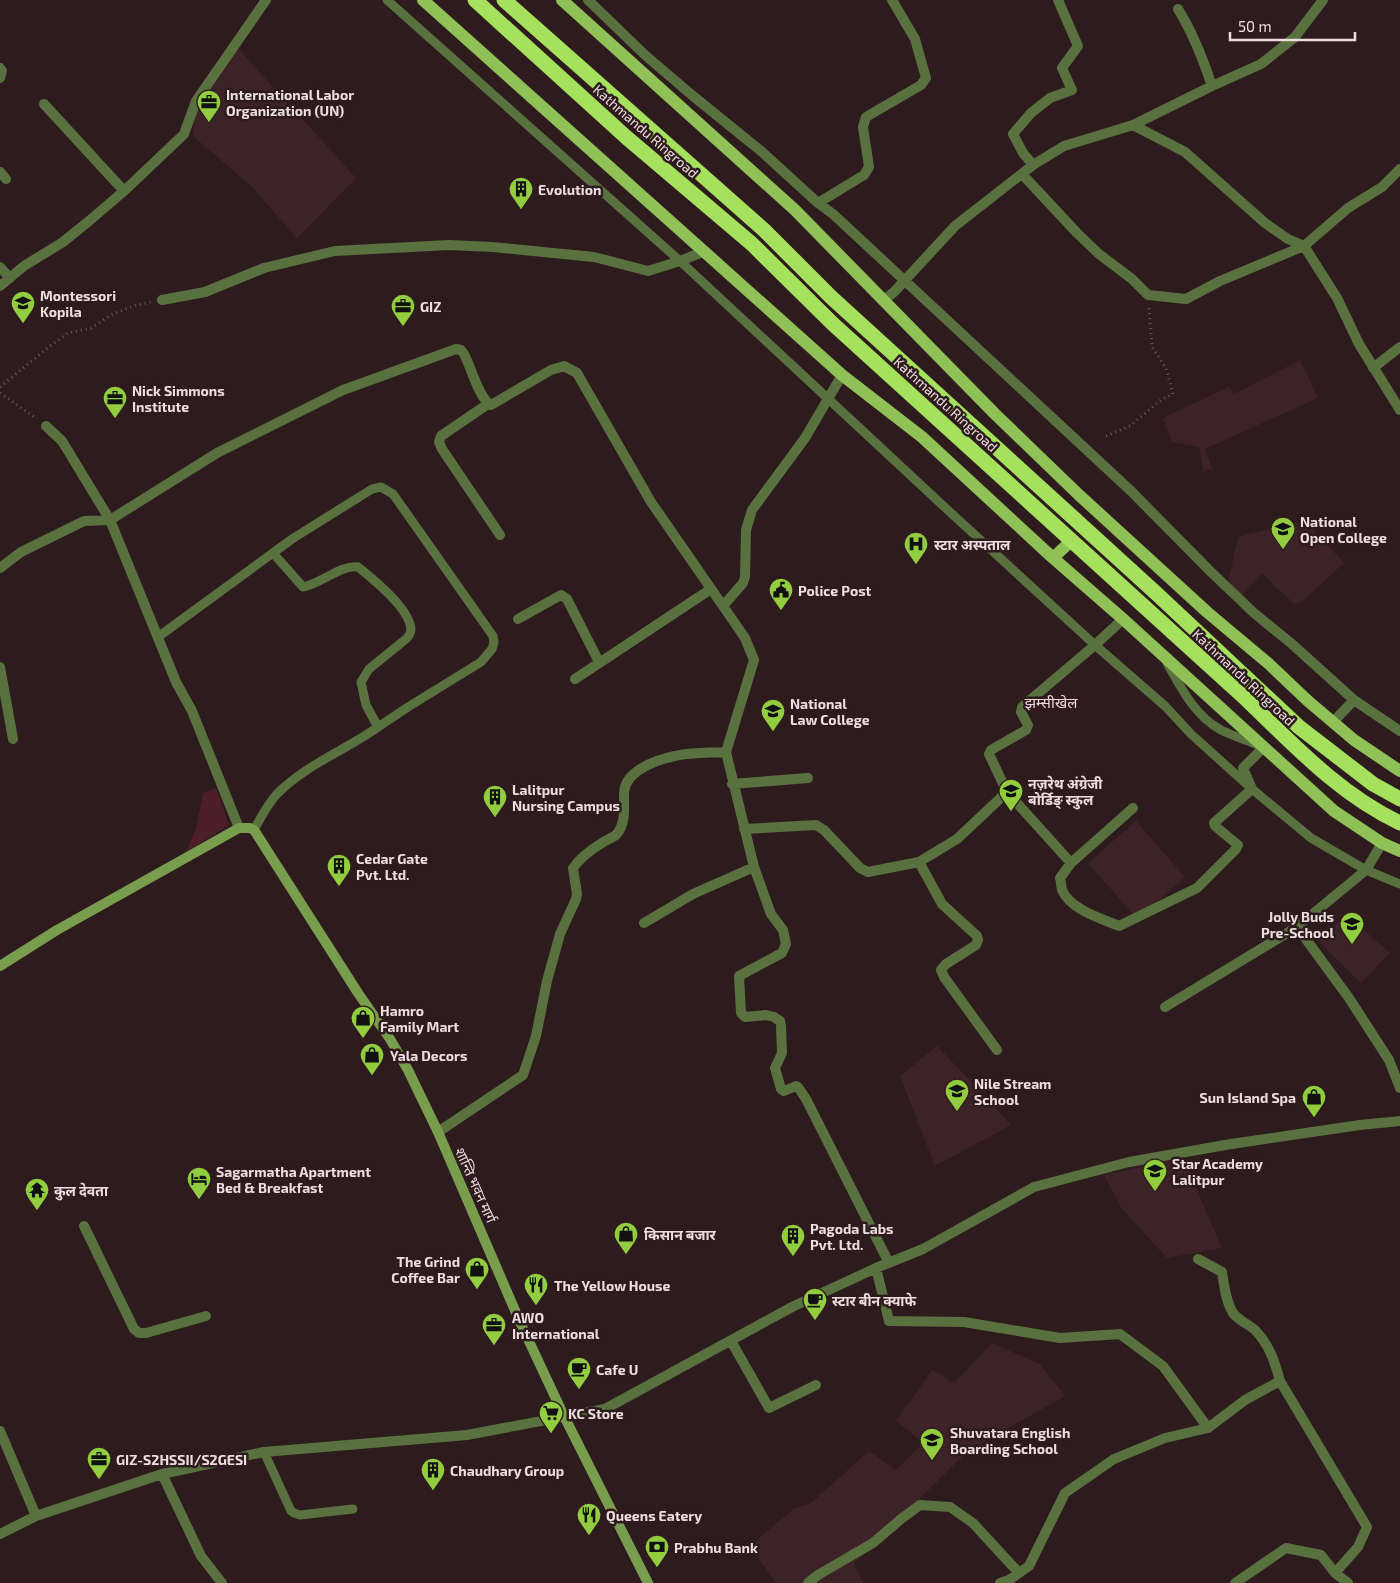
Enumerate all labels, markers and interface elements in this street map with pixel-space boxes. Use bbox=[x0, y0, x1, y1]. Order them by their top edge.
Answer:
scale bar bbox=[1230, 10, 1355, 42]
text: 50 m bbox=[1238, 17, 1272, 35]
street label: Kathmandu Ringroad bbox=[590, 81, 702, 181]
place label: International Labor Organization (UN) bbox=[226, 86, 354, 119]
office icon: International Labor Organization (UN) bbox=[196, 89, 222, 123]
building icon: Evolution bbox=[508, 176, 534, 210]
place label: Evolution bbox=[538, 181, 601, 198]
place label: Montessori Kopila bbox=[40, 287, 116, 320]
school or university icon: Montessori Kopila bbox=[10, 290, 36, 324]
office icon: GIZ bbox=[390, 293, 416, 327]
place label: GIZ bbox=[420, 298, 441, 315]
street label: Kathmandu Ringroad bbox=[891, 353, 1001, 455]
place label: Nick Simmons Institute bbox=[132, 382, 225, 415]
office icon: Nick Simmons Institute bbox=[102, 385, 128, 419]
place label: National Open College bbox=[1300, 513, 1387, 546]
school or university icon: National Open College bbox=[1270, 516, 1296, 550]
hospital icon: स्टार अस्पताल bbox=[903, 531, 929, 565]
place label: स्टार अस्पताल bbox=[934, 536, 1011, 553]
public building icon: Police Post bbox=[768, 577, 794, 611]
place label: Police Post bbox=[798, 582, 872, 599]
street label: Kathmandu Ringroad bbox=[1189, 625, 1299, 729]
district label: झम्सीखेल bbox=[1025, 693, 1078, 711]
place label: National Law College bbox=[790, 695, 870, 728]
school or university icon: National Law College bbox=[760, 698, 786, 732]
place label: नज़रेथ अंग्रेजी बोर्डिङ् स्कुल bbox=[1028, 775, 1103, 810]
school or university icon: नज़रेथ अंग्रेजी बोर्डिङ् स्कुल bbox=[998, 778, 1024, 812]
place label: Lalitpur Nursing Campus bbox=[512, 781, 620, 814]
building icon: Lalitpur Nursing Campus bbox=[482, 784, 508, 818]
place label: Cedar Gate Pvt. Ltd. bbox=[356, 850, 428, 883]
building icon: Cedar Gate Pvt. Ltd. bbox=[326, 853, 352, 887]
place label: Jolly Buds Pre-School bbox=[1261, 908, 1334, 941]
school or university icon: Jolly Buds Pre-School bbox=[1339, 911, 1365, 945]
place label: Hamro Family Mart bbox=[380, 1002, 459, 1035]
shop icon: Hamro Family Mart bbox=[350, 1005, 376, 1039]
shop icon: Yala Decors bbox=[359, 1042, 385, 1076]
place label: Yala Decors bbox=[390, 1047, 467, 1064]
place label: Nile Stream School bbox=[974, 1075, 1051, 1108]
school or university icon: Nile Stream School bbox=[944, 1078, 970, 1112]
shop icon: Sun Island Spa bbox=[1301, 1084, 1327, 1118]
place label: Sun Island Spa bbox=[1200, 1089, 1296, 1106]
street label: शान्ति भवन मार्ग bbox=[452, 1145, 501, 1226]
place label: Star Academy Lalitpur bbox=[1172, 1155, 1263, 1188]
school or university icon: Star Academy Lalitpur bbox=[1142, 1158, 1168, 1192]
place label: Sagarmatha Apartment Bed & Breakfast bbox=[216, 1163, 371, 1196]
hotel icon: Sagarmatha Apartment Bed & Breakfast bbox=[186, 1166, 212, 1200]
temple icon: कुल देवता bbox=[24, 1177, 50, 1211]
place label: कुल देवता bbox=[54, 1182, 109, 1201]
place label: Pagoda Labs Pvt. Ltd. bbox=[810, 1220, 893, 1253]
shop icon: किसान बजार bbox=[613, 1221, 639, 1255]
building icon: Pagoda Labs Pvt. Ltd. bbox=[780, 1223, 806, 1257]
place label: किसान बजार bbox=[644, 1226, 717, 1243]
place label: The Grind Coffee Bar bbox=[391, 1253, 460, 1286]
shop icon: The Grind Coffee Bar bbox=[464, 1256, 490, 1290]
restaurant icon: The Yellow House bbox=[523, 1272, 549, 1306]
place label: The Yellow House bbox=[554, 1277, 671, 1294]
cafe icon: स्टार बीन क्याफे bbox=[802, 1287, 828, 1321]
place label: स्टार बीन क्याफे bbox=[832, 1292, 916, 1309]
place label: AWO International bbox=[512, 1309, 600, 1342]
office icon: AWO International bbox=[481, 1312, 507, 1346]
cafe icon: Cafe U bbox=[566, 1356, 592, 1390]
place label: Cafe U bbox=[596, 1361, 638, 1378]
supermarket icon: KC Store bbox=[538, 1400, 564, 1434]
place label: KC Store bbox=[568, 1405, 624, 1422]
place label: Shuvatara English Boarding School bbox=[950, 1424, 1070, 1457]
school or university icon: Shuvatara English Boarding School bbox=[919, 1427, 945, 1461]
office icon: GIZ-S2HSSII/S2GESI bbox=[86, 1446, 112, 1480]
place label: GIZ-S2HSSII/S2GESI bbox=[116, 1451, 247, 1468]
building icon: Chaudhary Group bbox=[420, 1457, 446, 1491]
place label: Chaudhary Group bbox=[450, 1462, 564, 1479]
restaurant icon: Queens Eatery bbox=[576, 1502, 602, 1536]
place label: Queens Eatery bbox=[606, 1507, 702, 1525]
bank icon: Prabhu Bank bbox=[644, 1534, 670, 1568]
place label: Prabhu Bank bbox=[674, 1539, 758, 1556]

